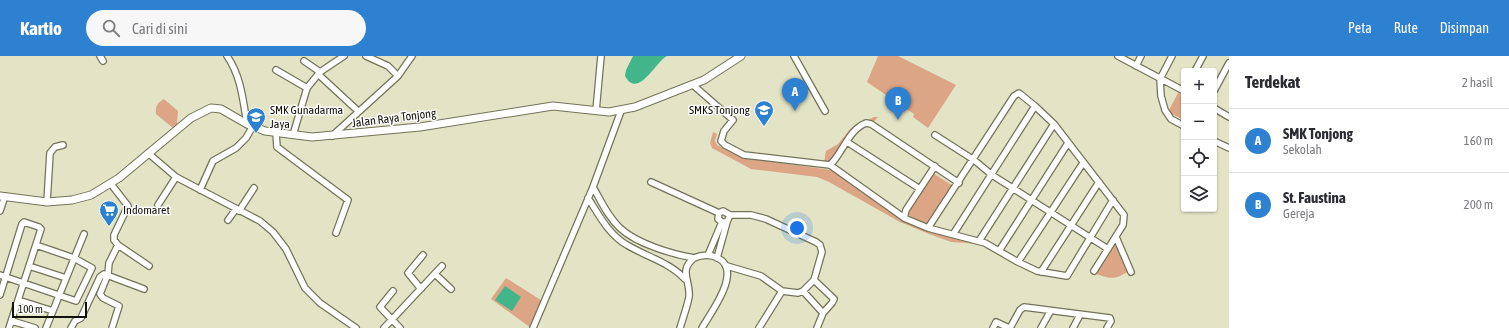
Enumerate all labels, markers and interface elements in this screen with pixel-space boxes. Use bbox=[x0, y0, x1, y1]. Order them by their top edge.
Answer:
search box bbox=[86, 10, 366, 46]
text: Kartio bbox=[20, 17, 62, 39]
icon: search bbox=[100, 17, 122, 39]
text: Cari di sini bbox=[132, 20, 188, 37]
text: Peta bbox=[1348, 20, 1372, 36]
text: Rute bbox=[1394, 20, 1418, 36]
text: Disimpan bbox=[1440, 20, 1489, 36]
map controls bbox=[1181, 68, 1217, 212]
button: + bbox=[1181, 68, 1217, 104]
text: Terdekat bbox=[1245, 72, 1300, 92]
text: 2 hasil bbox=[1462, 75, 1493, 90]
pin: A bbox=[782, 78, 808, 111]
pin: B bbox=[885, 87, 911, 120]
school or university icon: SMKS Tonjong bbox=[753, 99, 775, 127]
place label: SMK Gunadarma Jaya bbox=[270, 103, 343, 131]
place label: SMKS Tonjong bbox=[689, 103, 751, 117]
button: − bbox=[1181, 104, 1217, 140]
school or university icon: SMK Gunadarma Jaya bbox=[245, 106, 267, 134]
street label: Jalan Raya Tonjong bbox=[351, 106, 438, 130]
text: SMK Tonjong bbox=[1283, 125, 1353, 142]
text: A bbox=[1255, 133, 1261, 148]
text: 160 m bbox=[1464, 133, 1493, 148]
button: locate bbox=[1181, 140, 1217, 176]
text: Sekolah bbox=[1283, 142, 1322, 157]
button: layers bbox=[1181, 176, 1217, 212]
text: St. Faustina bbox=[1283, 189, 1346, 206]
text: B bbox=[1255, 197, 1261, 212]
text: 200 m bbox=[1464, 197, 1493, 212]
supermarket icon: Indomaret bbox=[98, 199, 120, 227]
place label: Indomaret bbox=[123, 203, 170, 217]
text: Gereja bbox=[1283, 206, 1315, 221]
your location bbox=[787, 218, 807, 238]
scale bar bbox=[12, 300, 87, 319]
text: 100 m bbox=[18, 303, 43, 315]

